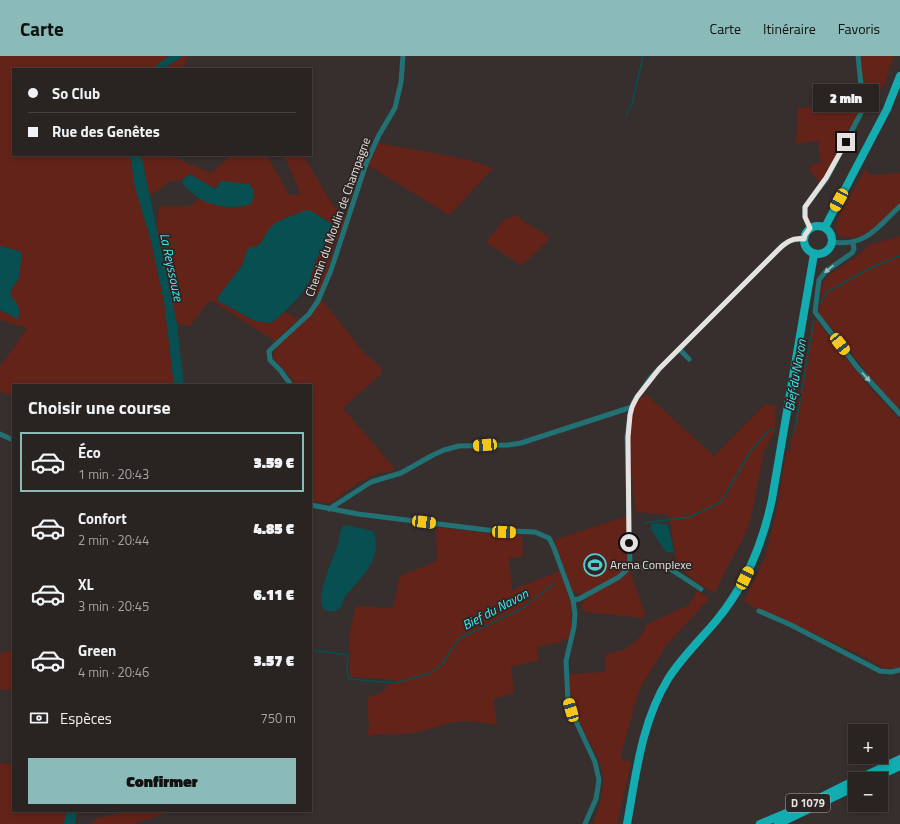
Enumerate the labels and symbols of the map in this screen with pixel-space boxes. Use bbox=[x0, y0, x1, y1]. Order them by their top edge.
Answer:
callout: 2 min bbox=[813, 84, 879, 112]
route end bbox=[837, 133, 855, 151]
street label: Chemin du Moulin de Champagne bbox=[300, 134, 375, 299]
car bbox=[828, 187, 850, 213]
water label: La Reyssouze bbox=[155, 231, 189, 304]
one-way arrow bbox=[824, 265, 835, 274]
car bbox=[828, 331, 852, 357]
water label: Bief du Navon bbox=[779, 337, 811, 412]
one-way arrow bbox=[862, 372, 871, 382]
car bbox=[473, 438, 497, 452]
car bbox=[411, 515, 437, 529]
car bbox=[492, 526, 516, 538]
route start bbox=[620, 534, 638, 552]
sports icon: Arena Complexe bbox=[582, 552, 608, 578]
place label: Arena Complexe bbox=[610, 555, 692, 574]
car bbox=[734, 565, 756, 591]
water label: Bief du Navon bbox=[458, 583, 532, 635]
car bbox=[562, 697, 580, 723]
road number: D 1079 bbox=[786, 794, 830, 812]

